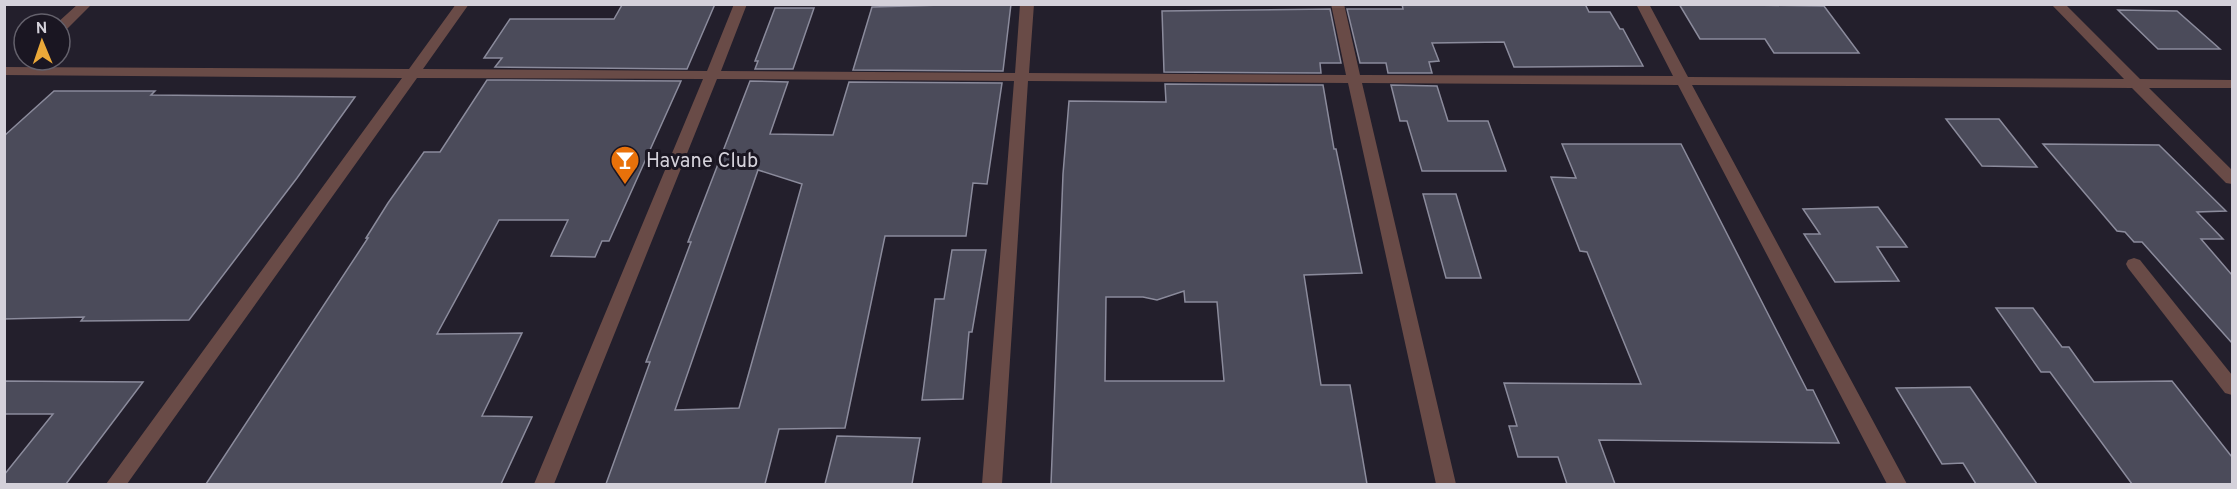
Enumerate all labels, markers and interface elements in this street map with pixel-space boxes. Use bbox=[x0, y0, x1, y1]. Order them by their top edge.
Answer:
north arrow bbox=[12, 12, 72, 72]
text: N bbox=[35, 19, 48, 39]
bar icon: Havane Club bbox=[609, 144, 641, 186]
place label: Havane Club bbox=[646, 149, 758, 175]

